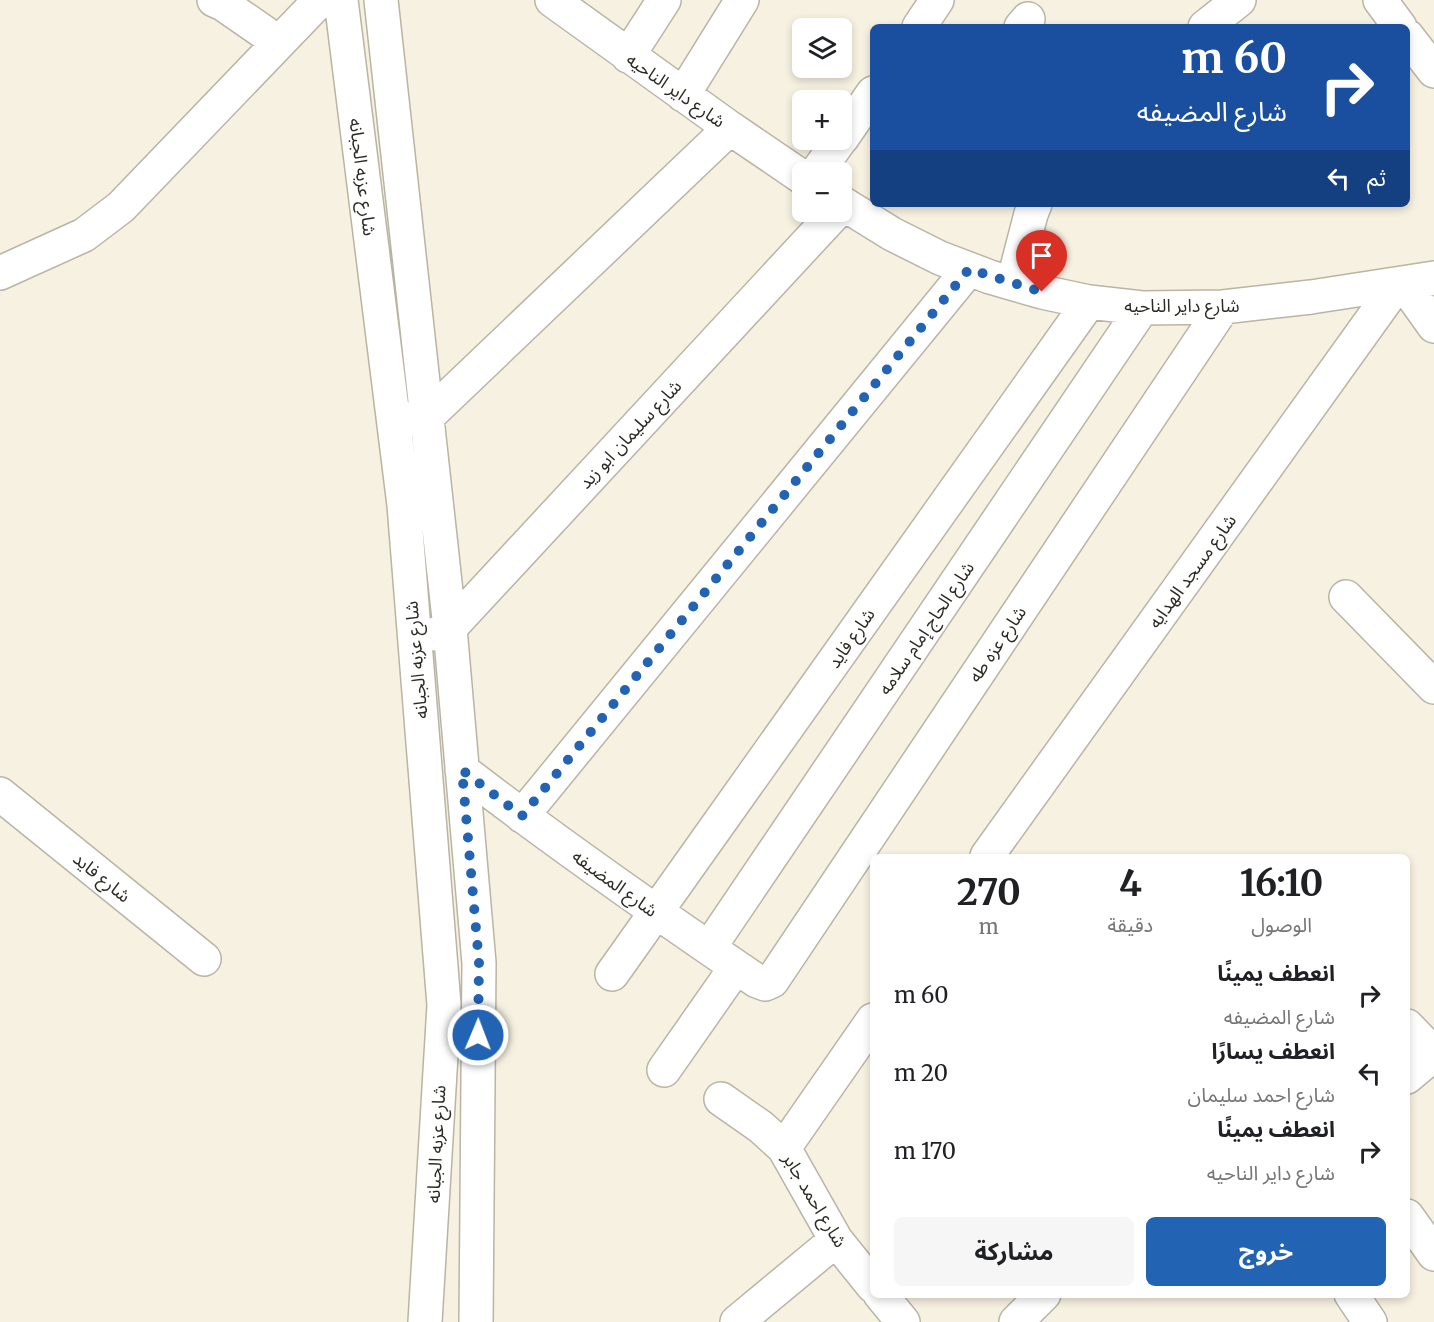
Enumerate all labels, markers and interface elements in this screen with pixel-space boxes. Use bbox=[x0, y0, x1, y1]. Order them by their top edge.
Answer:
map controls bbox=[792, 18, 852, 222]
button: layers bbox=[792, 18, 852, 78]
text: 60 m bbox=[1181, 32, 1287, 84]
street label: شارع داير الناحيه bbox=[620, 47, 730, 135]
icon: right bbox=[1308, 48, 1386, 126]
button: + bbox=[792, 90, 852, 150]
text: شارع المضيفه bbox=[1137, 94, 1287, 128]
street label: شارع عزبه الجبانه bbox=[341, 117, 382, 237]
button: − bbox=[792, 162, 852, 222]
icon: left bbox=[1322, 162, 1355, 195]
text: ثم bbox=[1367, 164, 1386, 192]
pin bbox=[1016, 230, 1067, 292]
icon: arrive bbox=[1025, 239, 1058, 272]
street label: شارع داير الناحيه bbox=[1124, 294, 1240, 320]
street label: شارع سليمان ابو زيد bbox=[574, 375, 689, 495]
street label: شارع مسجد الهدايه bbox=[1143, 509, 1244, 634]
street label: شارع الحاج إمام سلامه bbox=[873, 557, 982, 701]
street label: شارع عزبه الجبانه bbox=[399, 600, 436, 720]
street label: شارع عزه طه bbox=[963, 601, 1033, 688]
street label: شارع فايد bbox=[822, 604, 882, 674]
street label: شارع المضيفه bbox=[566, 844, 662, 924]
street label: شارع فايد bbox=[67, 847, 136, 910]
text: 4 bbox=[1119, 861, 1142, 906]
text: 16:10 bbox=[1240, 861, 1323, 906]
text: 270 bbox=[957, 870, 1021, 915]
text: دقيقة bbox=[1108, 912, 1153, 937]
text: الوصول bbox=[1251, 912, 1312, 937]
text: m bbox=[979, 914, 999, 939]
text: انعطف يمينًا bbox=[1217, 959, 1335, 987]
icon: right bbox=[1353, 979, 1386, 1012]
text: 60 m bbox=[894, 981, 949, 1009]
position arrow bbox=[446, 1003, 510, 1067]
text: شارع المضيفه bbox=[1224, 1004, 1335, 1029]
text: انعطف يسارًا bbox=[1212, 1037, 1335, 1065]
icon: left bbox=[1353, 1057, 1386, 1090]
text: 20 m bbox=[894, 1059, 948, 1087]
text: شارع احمد سليمان bbox=[1188, 1082, 1335, 1107]
street label: شارع عزبه الجبانه bbox=[421, 1084, 454, 1204]
text: انعطف يمينًا bbox=[1217, 1115, 1335, 1143]
icon: right bbox=[1353, 1135, 1386, 1168]
text: 170 m bbox=[894, 1137, 956, 1165]
street label: شارع احمد جابر bbox=[775, 1148, 852, 1253]
text: شارع داير الناحيه bbox=[1207, 1160, 1335, 1185]
button: مشاركة bbox=[894, 1217, 1134, 1286]
button: خروج bbox=[1146, 1217, 1386, 1286]

